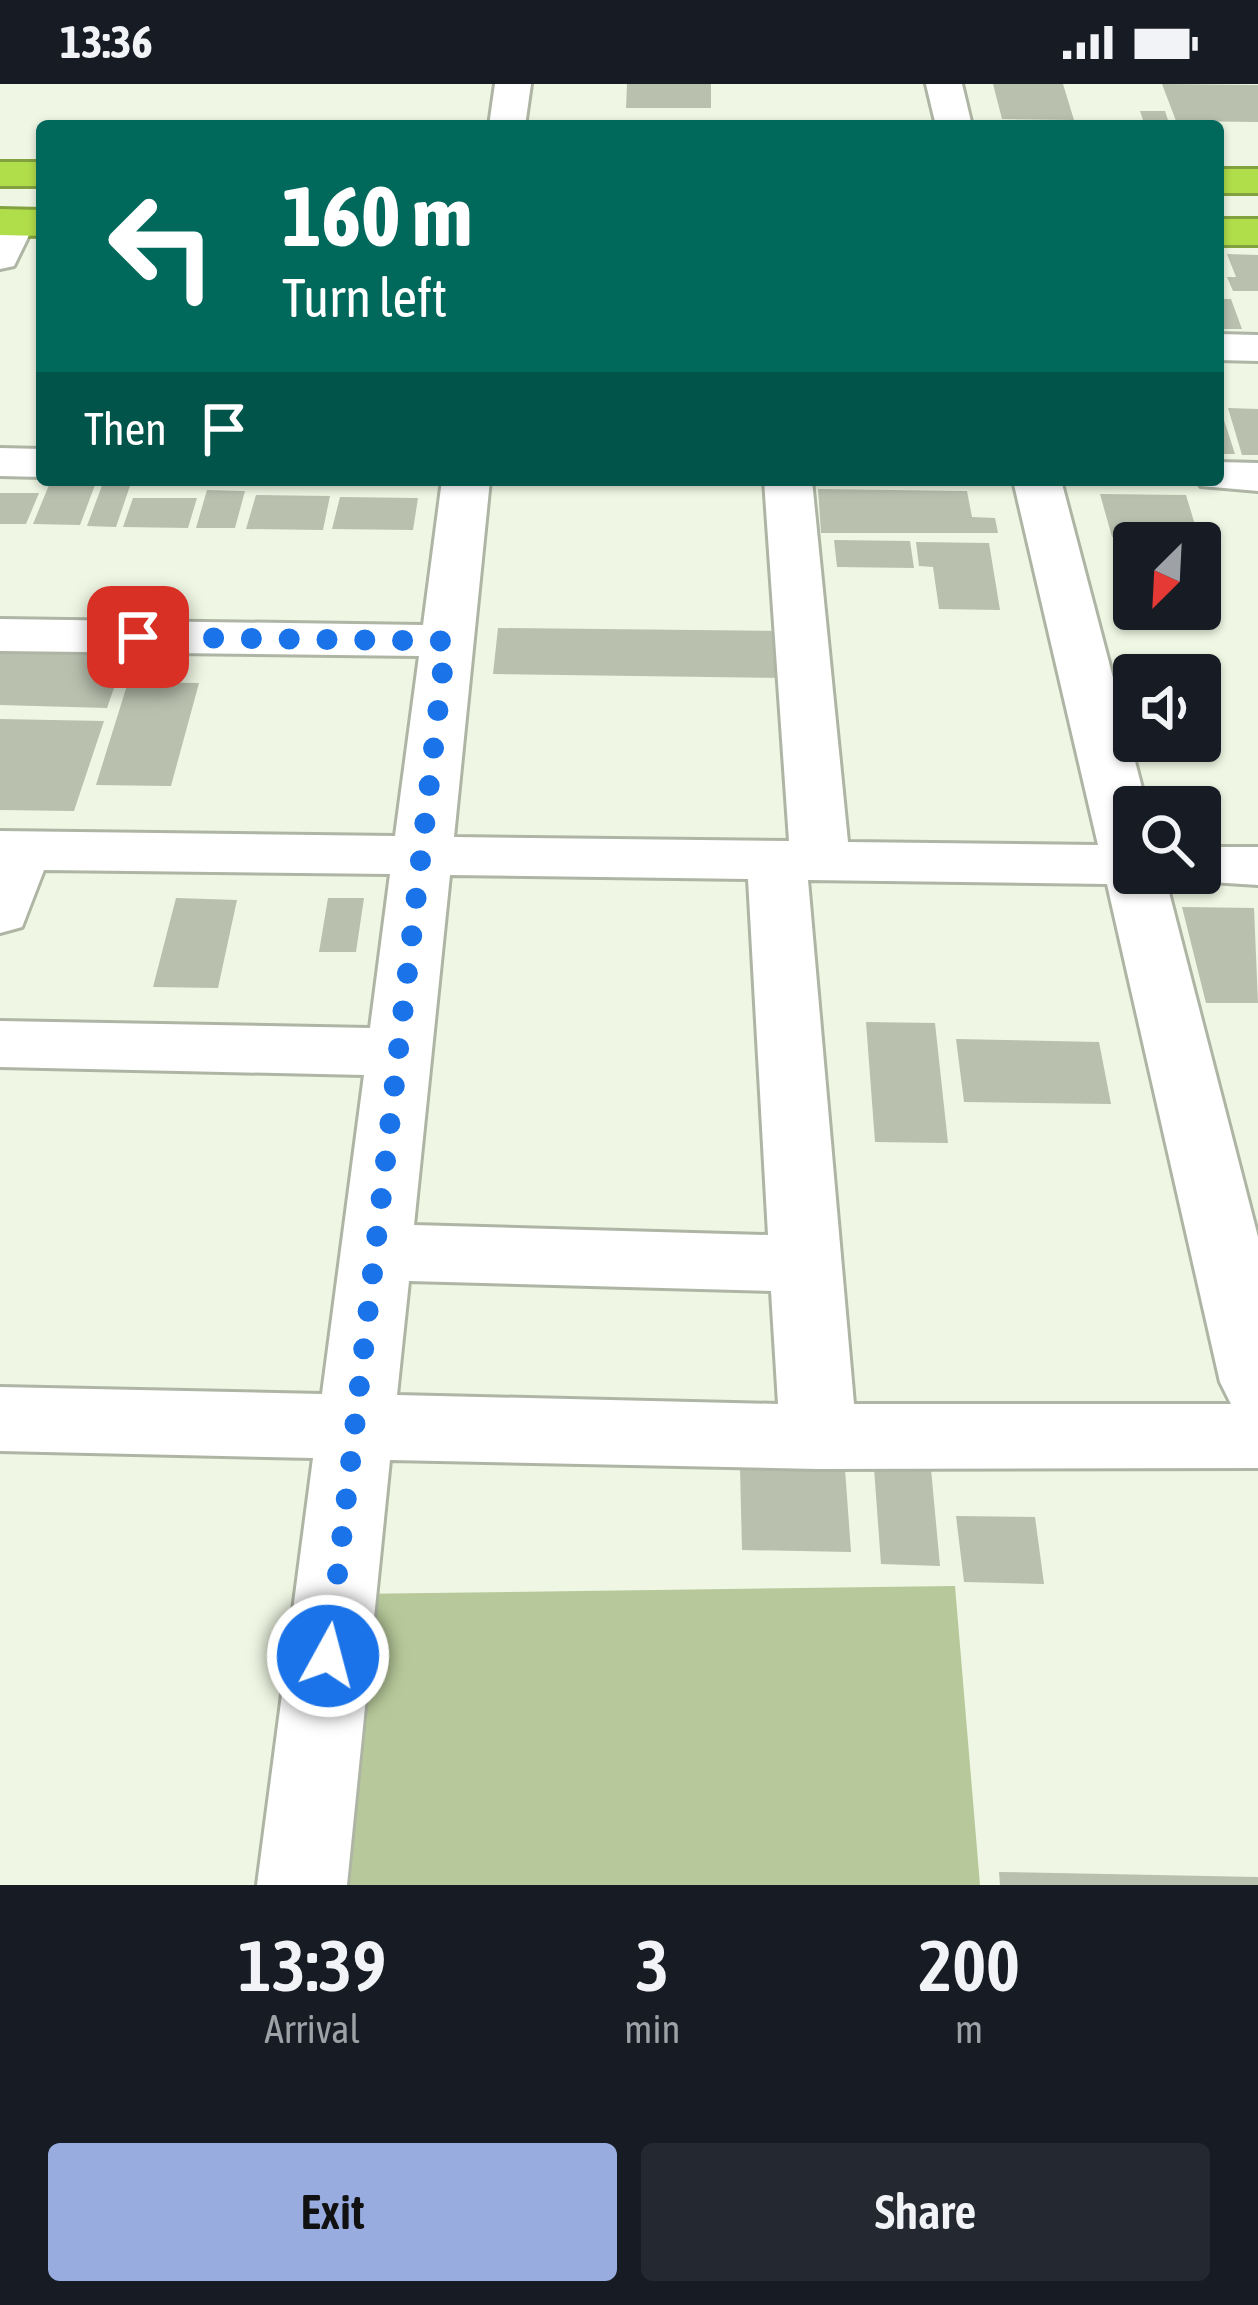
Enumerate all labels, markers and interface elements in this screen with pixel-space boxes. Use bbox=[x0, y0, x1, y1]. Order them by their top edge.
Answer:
text: 13:36 bbox=[60, 16, 153, 68]
icon: left bbox=[84, 168, 240, 324]
text: 160 m bbox=[282, 168, 472, 264]
text: Turn left bbox=[282, 267, 447, 328]
icon: arrive bbox=[191, 396, 257, 462]
text: Then bbox=[84, 403, 167, 455]
north arrow bbox=[1113, 522, 1221, 630]
map controls bbox=[1113, 522, 1221, 894]
pin bbox=[87, 586, 189, 688]
icon: arrive bbox=[105, 604, 171, 670]
button: sound bbox=[1113, 654, 1221, 762]
button: search bbox=[1113, 786, 1221, 894]
position arrow bbox=[265, 1593, 391, 1719]
text: 13:39 bbox=[238, 1924, 386, 2006]
text: 3 bbox=[635, 1924, 669, 2006]
text: 200 bbox=[918, 1924, 1020, 2006]
text: Arrival bbox=[265, 2007, 360, 2051]
text: min bbox=[624, 2007, 680, 2051]
text: m bbox=[955, 2007, 983, 2051]
button: Exit bbox=[48, 2143, 617, 2281]
button: Share bbox=[641, 2143, 1210, 2281]

